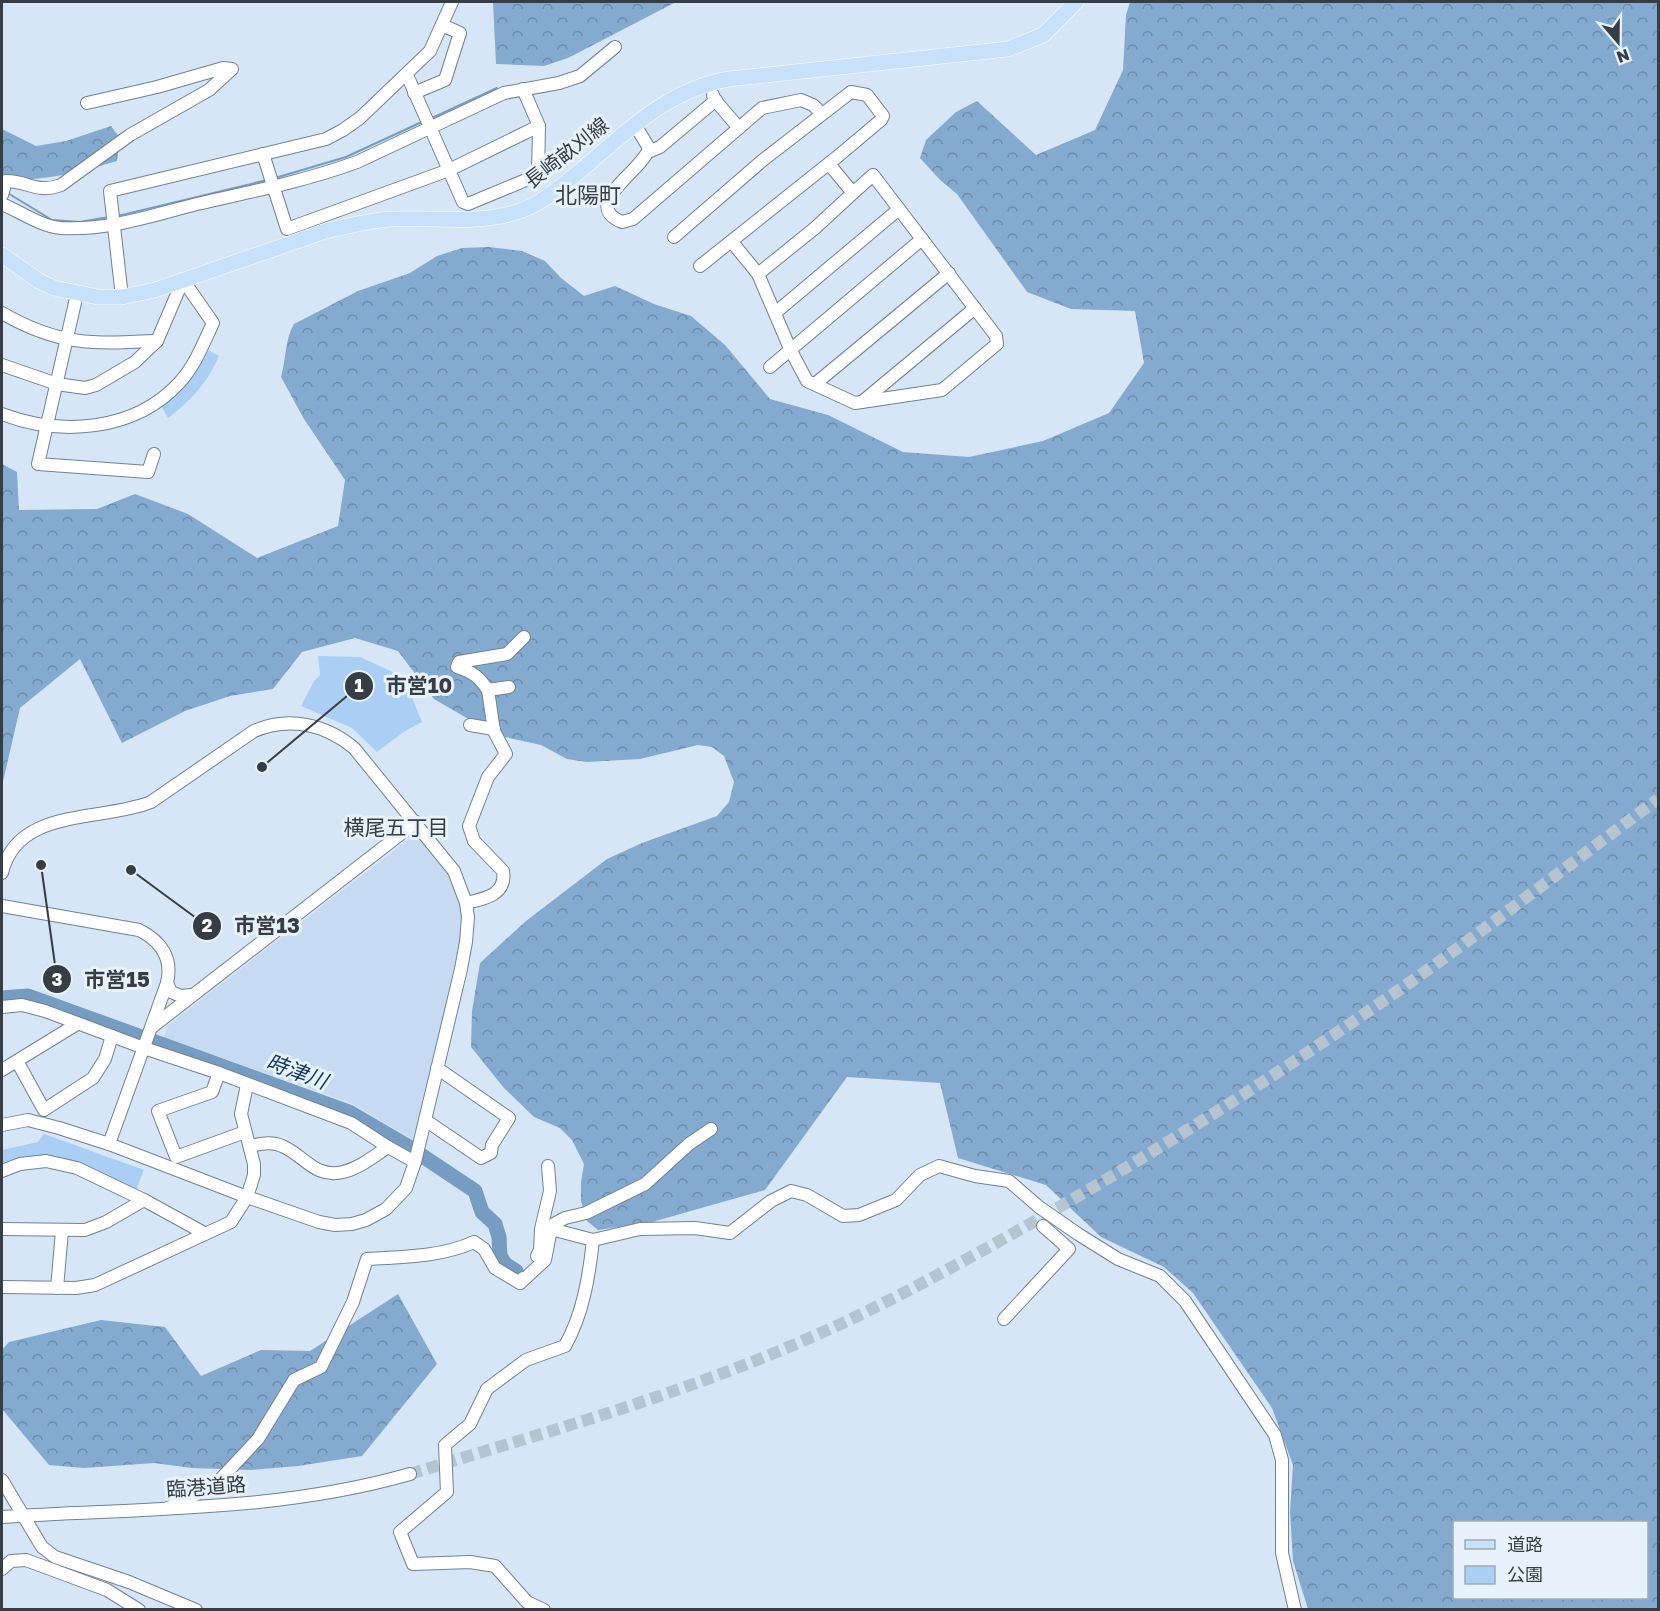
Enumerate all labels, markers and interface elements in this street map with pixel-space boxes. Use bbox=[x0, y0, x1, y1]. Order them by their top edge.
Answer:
north arrow bbox=[1588, 12, 1648, 72]
text: N bbox=[1614, 45, 1632, 68]
street label: 長崎畝刈線 bbox=[519, 112, 613, 192]
district label: 北陽町 bbox=[555, 181, 621, 208]
callout: 市営10 bbox=[344, 666, 464, 705]
text: 市営10 bbox=[386, 672, 452, 698]
text: 1 bbox=[354, 674, 364, 696]
district label: 横尾五丁目 bbox=[344, 814, 449, 840]
callout: 市営13 bbox=[192, 906, 311, 945]
text: 市営13 bbox=[234, 912, 300, 938]
text: 2 bbox=[202, 914, 213, 936]
callout: 市営15 bbox=[42, 960, 162, 999]
text: 市営15 bbox=[84, 966, 150, 992]
text: 3 bbox=[52, 968, 63, 990]
water label: 時津川 bbox=[263, 1048, 333, 1095]
street label: 臨港道路 bbox=[165, 1471, 247, 1501]
legend bbox=[1453, 1521, 1648, 1599]
text: 道路 bbox=[1507, 1533, 1543, 1555]
text: 公園 bbox=[1507, 1563, 1543, 1585]

